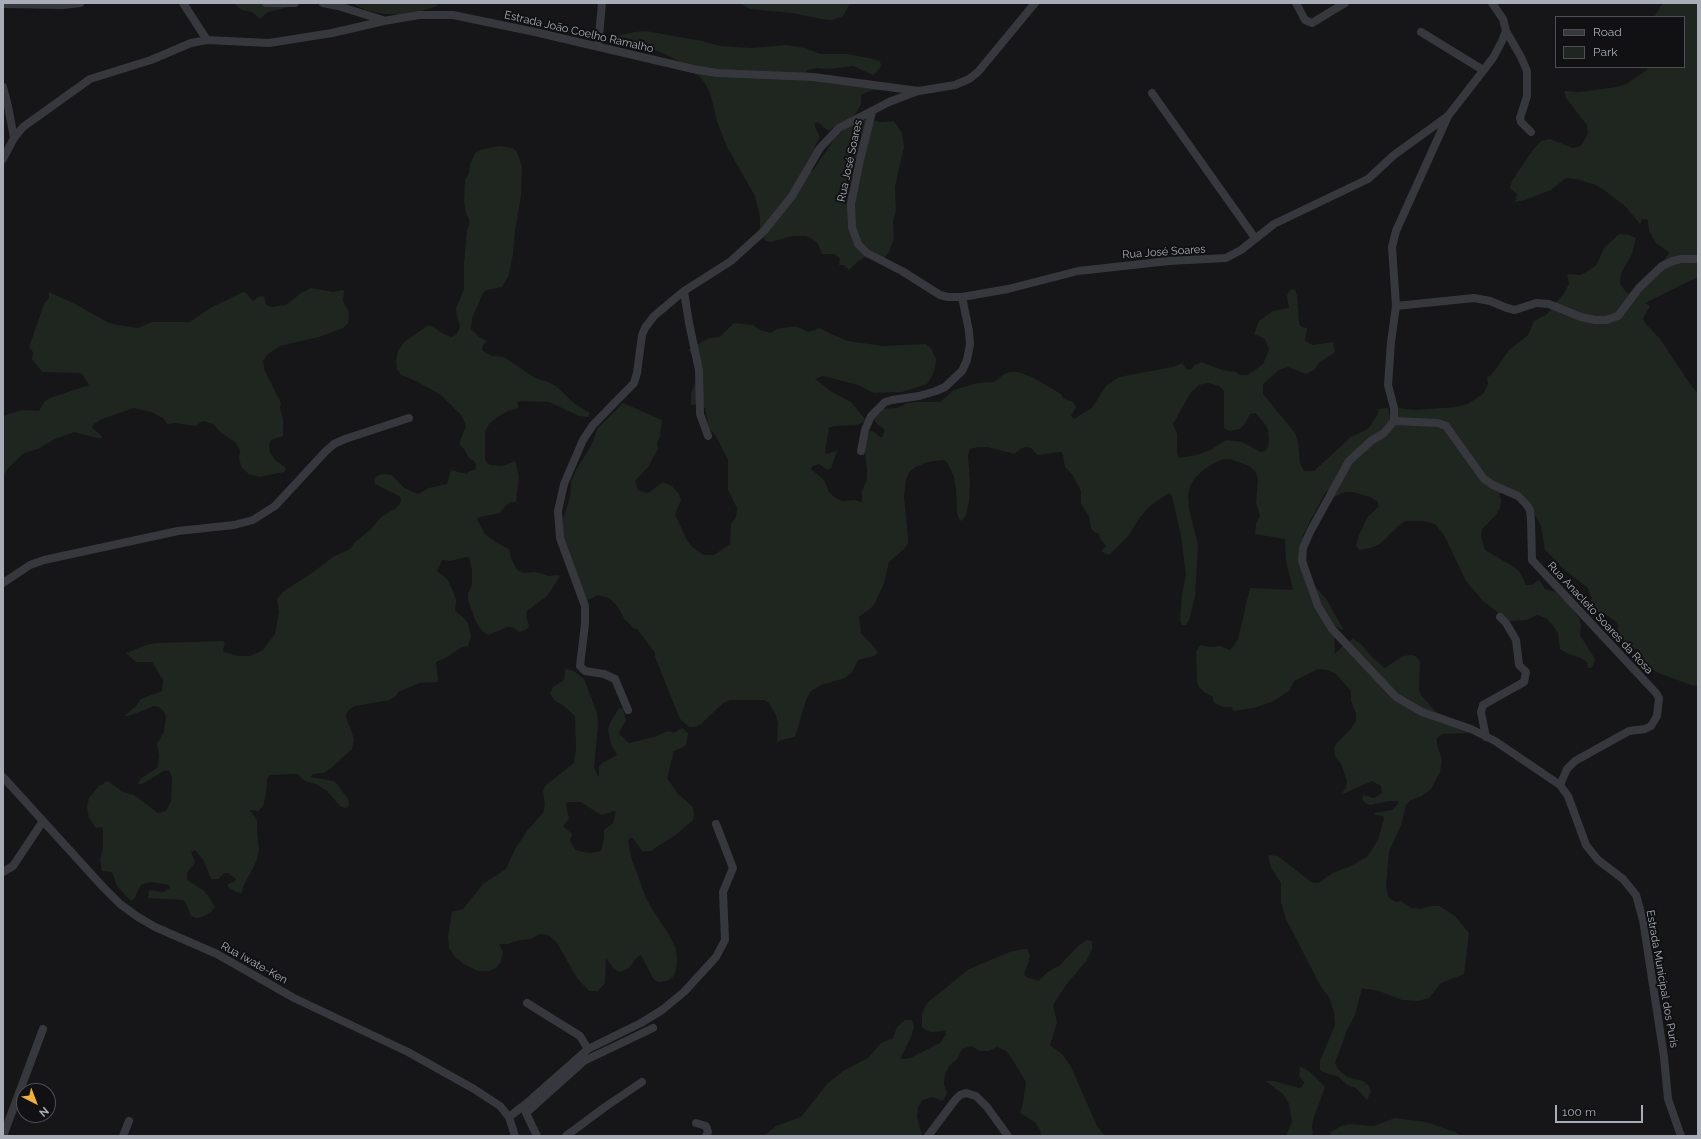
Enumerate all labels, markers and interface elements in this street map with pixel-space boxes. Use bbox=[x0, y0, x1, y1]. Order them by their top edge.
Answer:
street label: Estrada João Coelho Ramalho bbox=[503, 8, 655, 56]
legend bbox=[1555, 16, 1685, 68]
text: Road bbox=[1593, 25, 1622, 39]
text: Park bbox=[1593, 45, 1618, 59]
street label: Rua José Soares bbox=[835, 119, 865, 203]
street label: Rua José Soares bbox=[1122, 243, 1206, 261]
street label: Rua Anacleto Soares da Rosa bbox=[1544, 559, 1656, 677]
street label: Estrada Municipal dos Puris bbox=[1643, 909, 1681, 1049]
street label: Rua Iwate-Ken bbox=[218, 939, 290, 987]
north arrow bbox=[16, 1083, 56, 1123]
scale bar bbox=[1557, 1097, 1645, 1123]
text: N bbox=[36, 1104, 51, 1119]
text: 100 m bbox=[1562, 1105, 1596, 1119]

